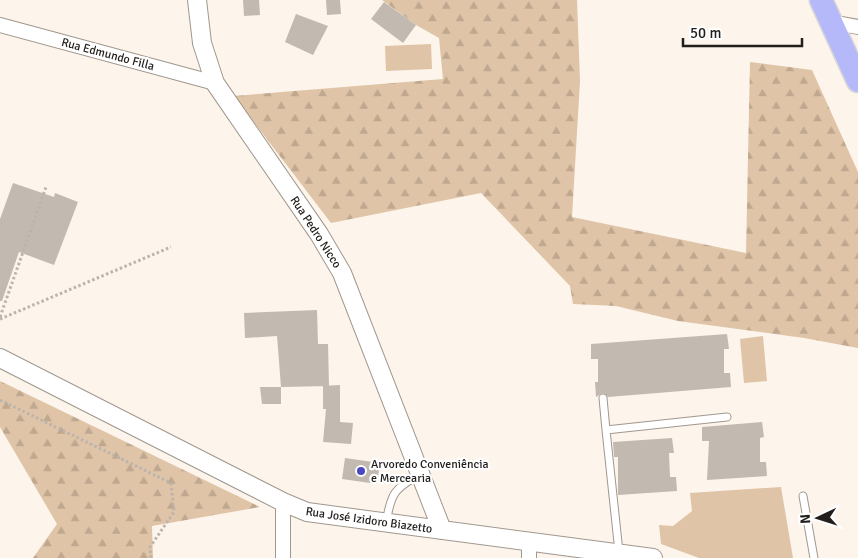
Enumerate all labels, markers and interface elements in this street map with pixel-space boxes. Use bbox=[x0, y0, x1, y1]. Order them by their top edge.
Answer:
scale bar bbox=[683, 15, 802, 47]
text: 50 m bbox=[690, 24, 721, 42]
street label: Rua Edmundo Filla bbox=[60, 35, 156, 74]
street label: Rua Pedro Nicco bbox=[287, 193, 344, 271]
place label: Arvoredo Conveniência e Mercearia bbox=[371, 457, 489, 486]
marker: Arvoredo Conveniência e Mercearia bbox=[355, 465, 367, 477]
north arrow bbox=[793, 493, 843, 543]
street label: Rua José Izidoro Biazetto bbox=[305, 504, 433, 537]
text: N bbox=[797, 513, 814, 524]

